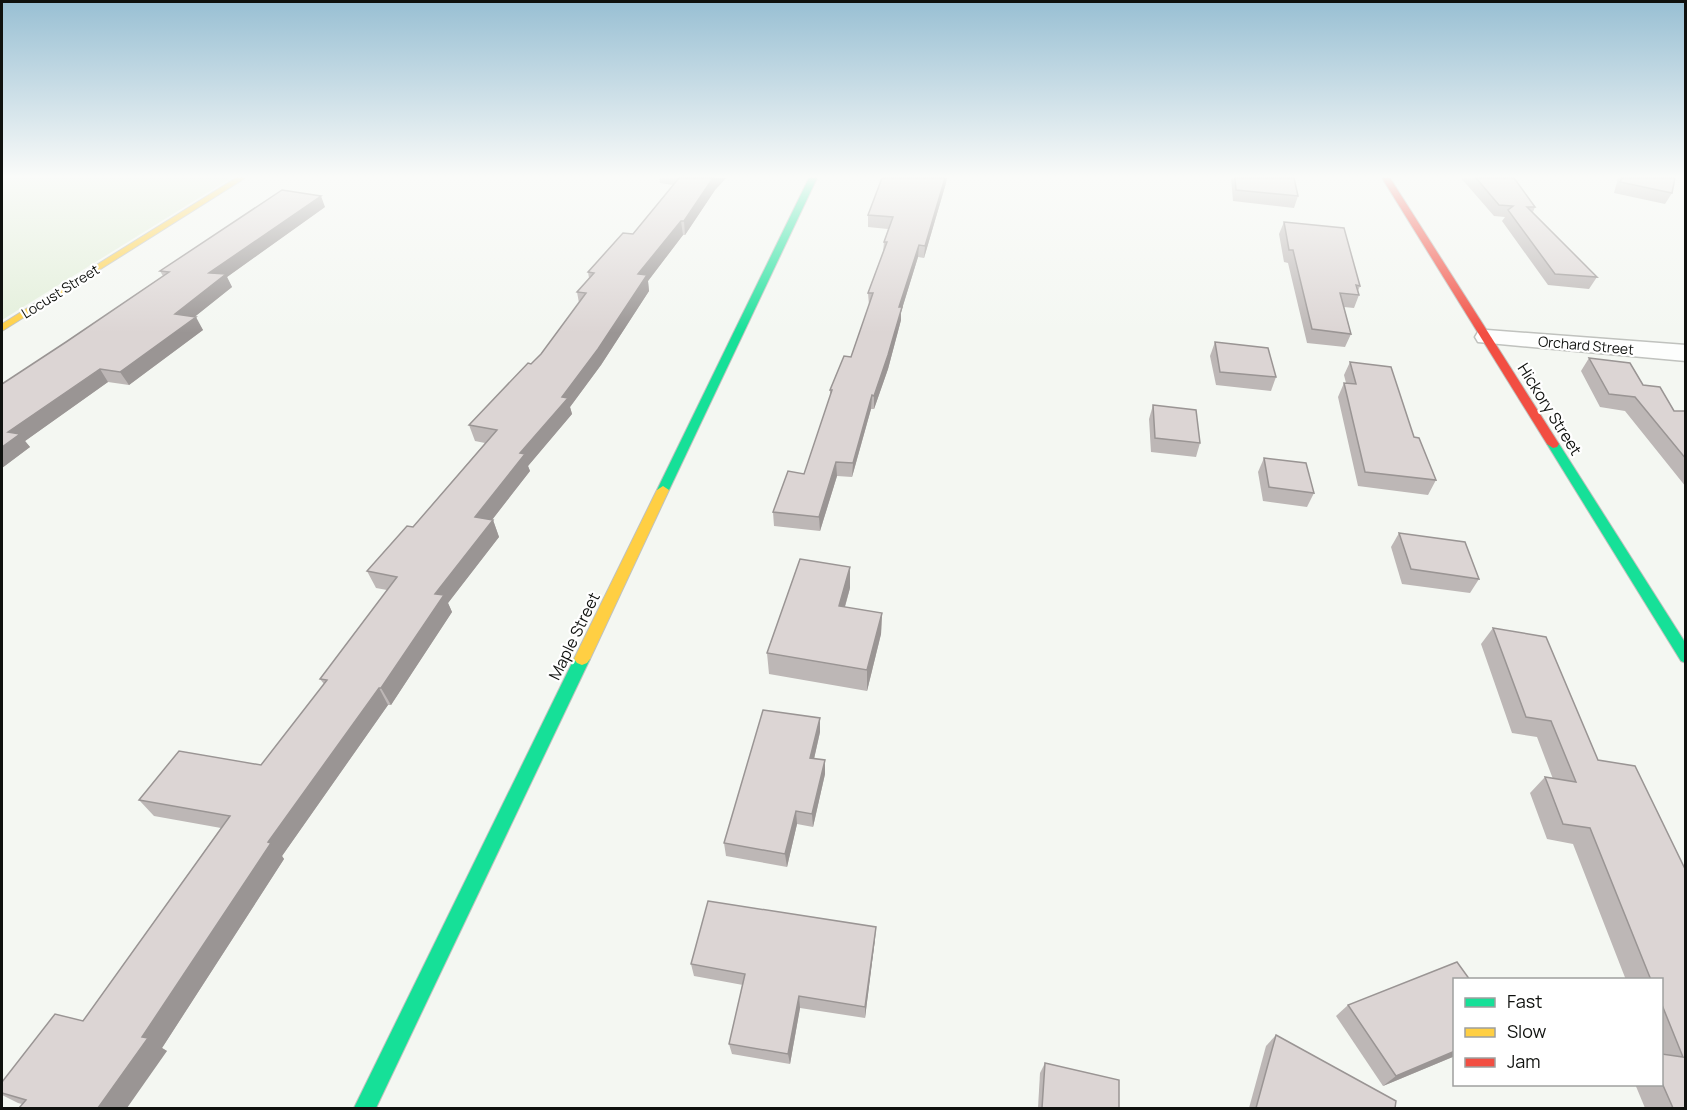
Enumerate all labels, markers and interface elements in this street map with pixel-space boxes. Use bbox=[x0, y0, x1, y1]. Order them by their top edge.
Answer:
street label: Locust Street bbox=[17, 259, 103, 322]
street label: Orchard Street bbox=[1537, 331, 1635, 359]
street label: Hickory Street bbox=[1513, 359, 1587, 459]
street label: Maple Street bbox=[543, 588, 605, 684]
legend bbox=[1453, 978, 1663, 1086]
text: Fast bbox=[1507, 989, 1542, 1013]
text: Slow bbox=[1507, 1019, 1547, 1043]
text: Jam bbox=[1507, 1049, 1541, 1073]

